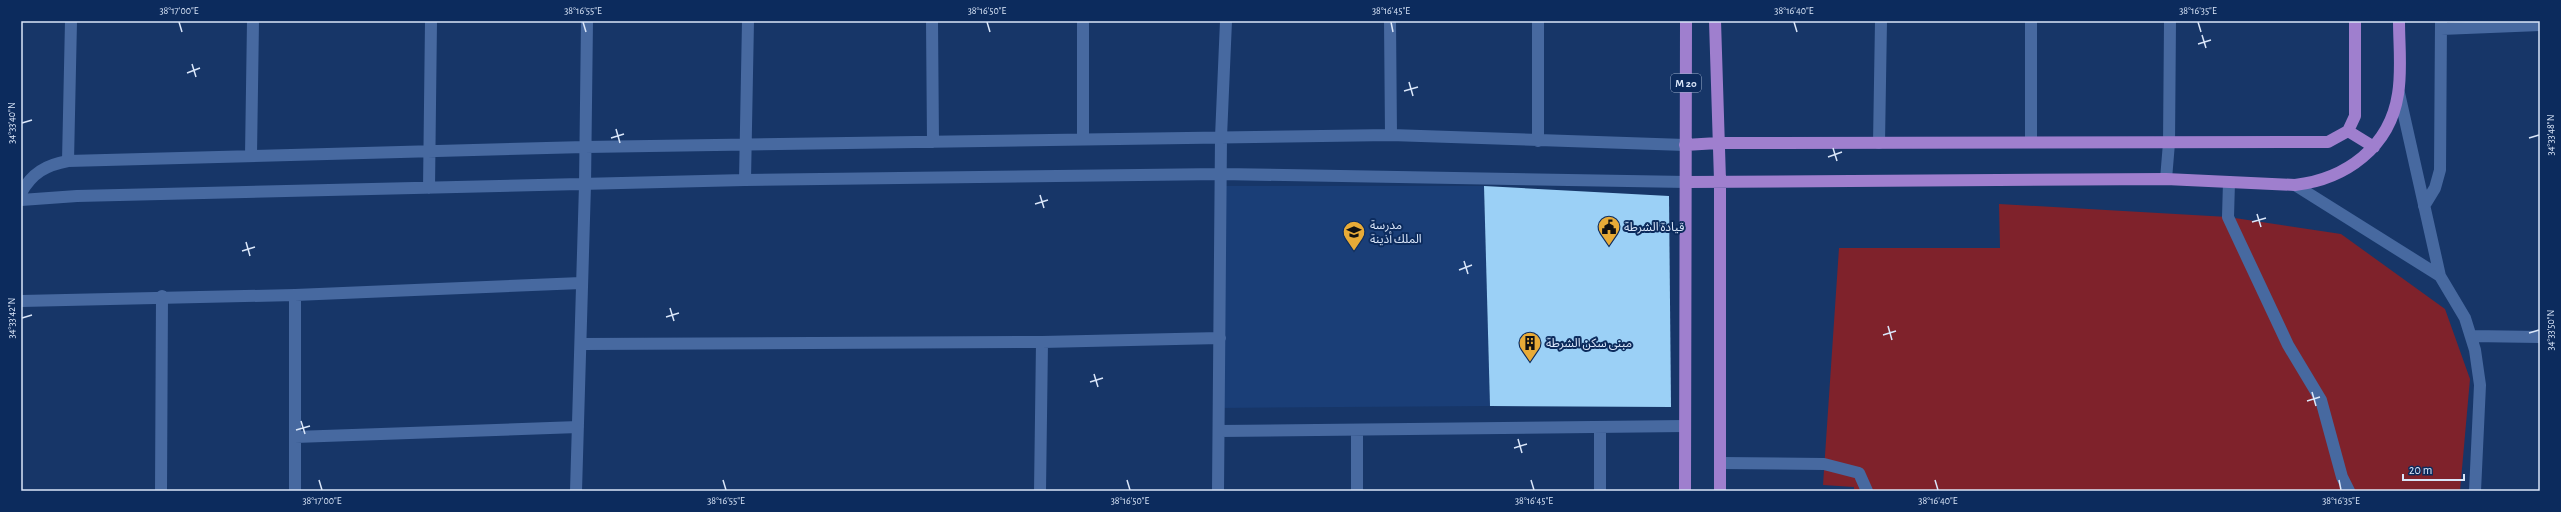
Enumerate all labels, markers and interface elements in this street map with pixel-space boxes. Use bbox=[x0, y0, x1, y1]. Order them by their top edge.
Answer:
text: 38°17'00"E bbox=[159, 6, 199, 16]
text: 38°16'55"E bbox=[564, 6, 602, 16]
text: 38°16'50"E bbox=[968, 6, 1007, 16]
text: 38°16'45"E bbox=[1372, 6, 1410, 16]
text: 38°16'40"E bbox=[1774, 6, 1814, 16]
text: 38°16'35"E bbox=[2179, 6, 2217, 16]
road number: M 20 bbox=[1671, 74, 1701, 92]
text: 34°33'40"N bbox=[7, 102, 17, 144]
text: 34°33'48"N bbox=[2546, 115, 2556, 155]
public building icon: قيادة الشرطة bbox=[1596, 214, 1622, 247]
school or university icon: مدرسة الملك أذينة bbox=[1341, 219, 1367, 252]
place label: مدرسة الملك أذينة bbox=[1370, 219, 1422, 246]
place label: قيادة الشرطة bbox=[1624, 221, 1684, 234]
text: 34°33'42"N bbox=[7, 298, 17, 338]
text: 34°33'50"N bbox=[2546, 310, 2556, 350]
building icon: مبنى سكن الشرطة bbox=[1517, 330, 1543, 363]
place label: مبنى سكن الشرطة bbox=[1546, 337, 1632, 350]
scale bar bbox=[2403, 456, 2464, 482]
text: 20 m bbox=[2409, 464, 2432, 476]
text: 38°17'00"E bbox=[302, 496, 342, 506]
text: 38°16'55"E bbox=[707, 496, 745, 506]
text: 38°16'50"E bbox=[1111, 496, 1150, 506]
text: 38°16'45"E bbox=[1515, 496, 1553, 506]
text: 38°16'40"E bbox=[1918, 496, 1958, 506]
text: 38°16'35"E bbox=[2322, 496, 2360, 506]

